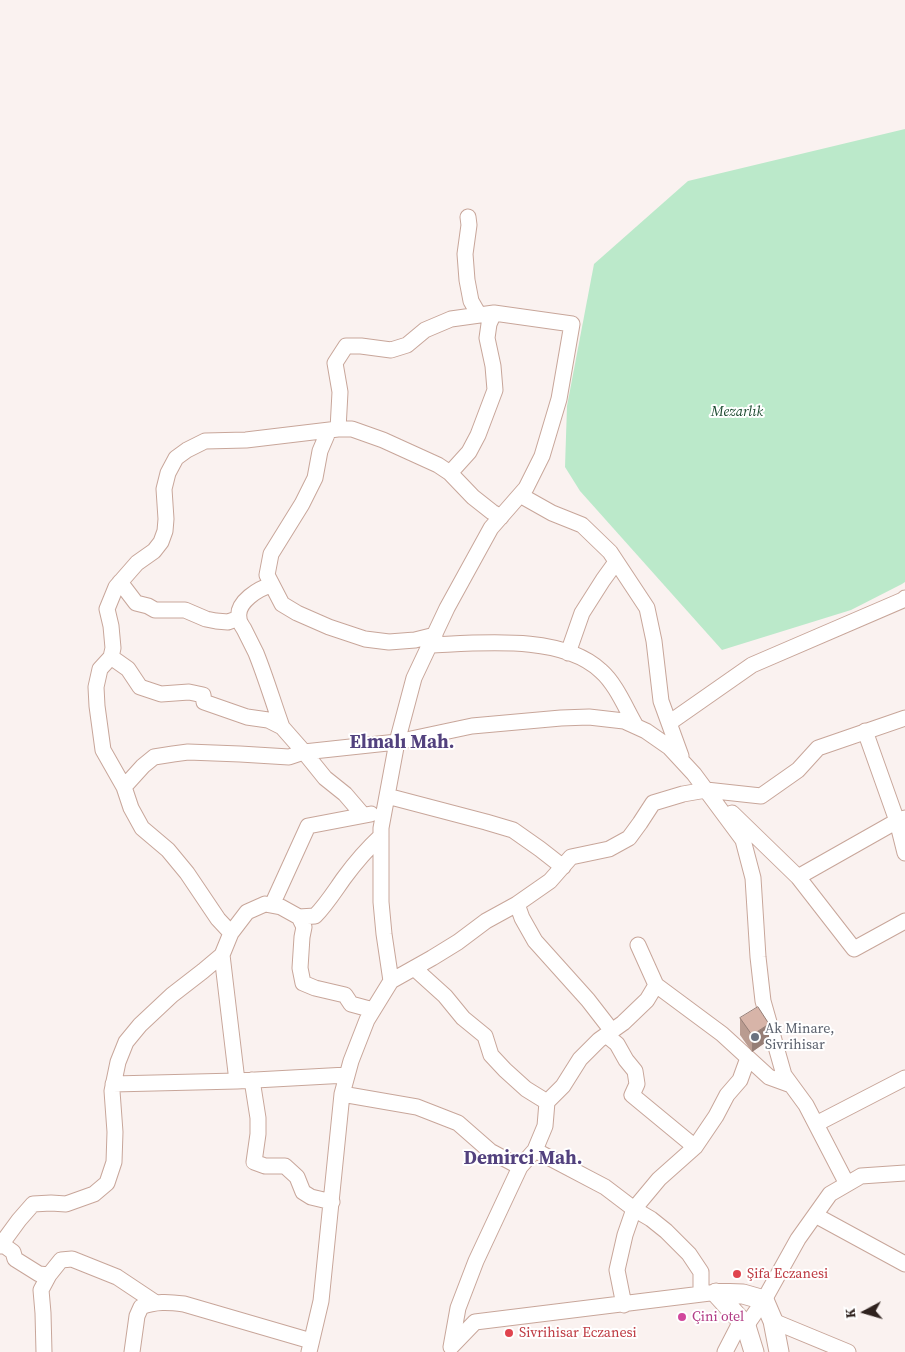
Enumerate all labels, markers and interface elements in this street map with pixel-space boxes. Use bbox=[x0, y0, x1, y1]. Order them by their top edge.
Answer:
park label: Mezarlık bbox=[711, 404, 763, 420]
district label: Elmalı Mah. bbox=[350, 732, 454, 754]
place label: Ak Minare, Sivrihisar bbox=[765, 1021, 834, 1054]
marker: Ak Minare, Sivrihisar bbox=[749, 1031, 761, 1043]
district label: Demirci Mah. bbox=[463, 1148, 583, 1170]
place label: Şifa Eczanesi bbox=[747, 1266, 828, 1282]
marker: Şifa Eczanesi bbox=[731, 1268, 743, 1280]
north arrow bbox=[840, 1287, 890, 1337]
text: K bbox=[840, 1308, 861, 1319]
place label: Çini otel bbox=[692, 1309, 744, 1325]
marker: Çini otel bbox=[676, 1311, 688, 1323]
place label: Sivrihisar Eczanesi bbox=[519, 1325, 637, 1341]
marker: Sivrihisar Eczanesi bbox=[503, 1327, 515, 1339]

